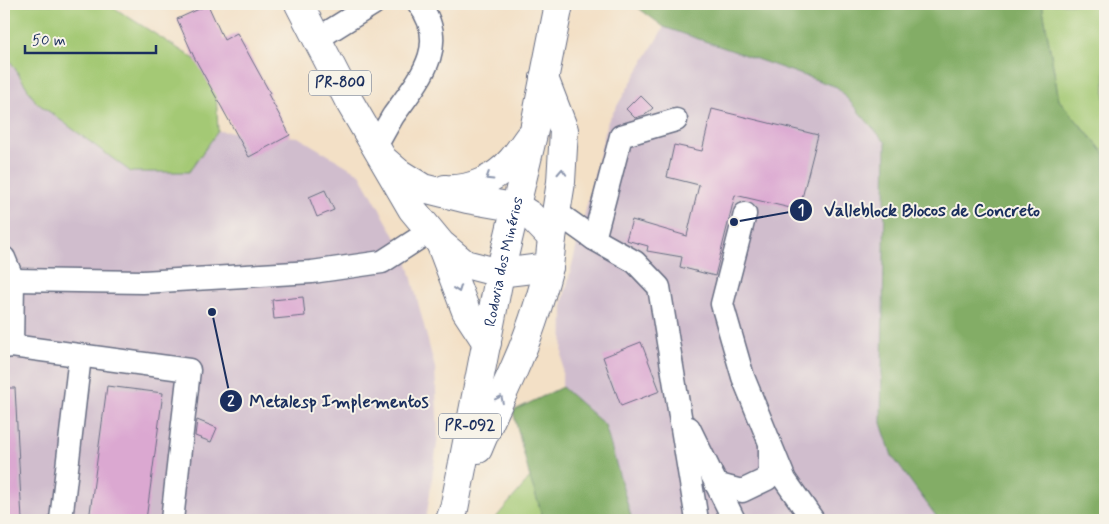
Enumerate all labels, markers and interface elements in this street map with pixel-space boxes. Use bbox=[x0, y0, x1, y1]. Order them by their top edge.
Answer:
scale bar bbox=[25, 22, 156, 54]
text: 50 m bbox=[32, 31, 66, 51]
road number: PR-800 bbox=[309, 70, 371, 96]
one-way arrow bbox=[556, 168, 567, 176]
one-way arrow bbox=[486, 171, 495, 181]
callout: Valleblock Blocos de Concreto bbox=[789, 193, 1051, 226]
street label: Rodovia dos Minérios bbox=[479, 194, 528, 329]
text: Valleblock Blocos de Concreto bbox=[824, 199, 1040, 223]
text: 1 bbox=[798, 201, 804, 221]
one-way arrow bbox=[452, 285, 462, 293]
callout: Metalesp Implementos bbox=[219, 384, 435, 417]
text: Metalesp Implementos bbox=[249, 390, 429, 414]
text: 2 bbox=[227, 392, 235, 412]
one-way arrow bbox=[493, 395, 504, 404]
road number: PR-092 bbox=[439, 414, 501, 438]

